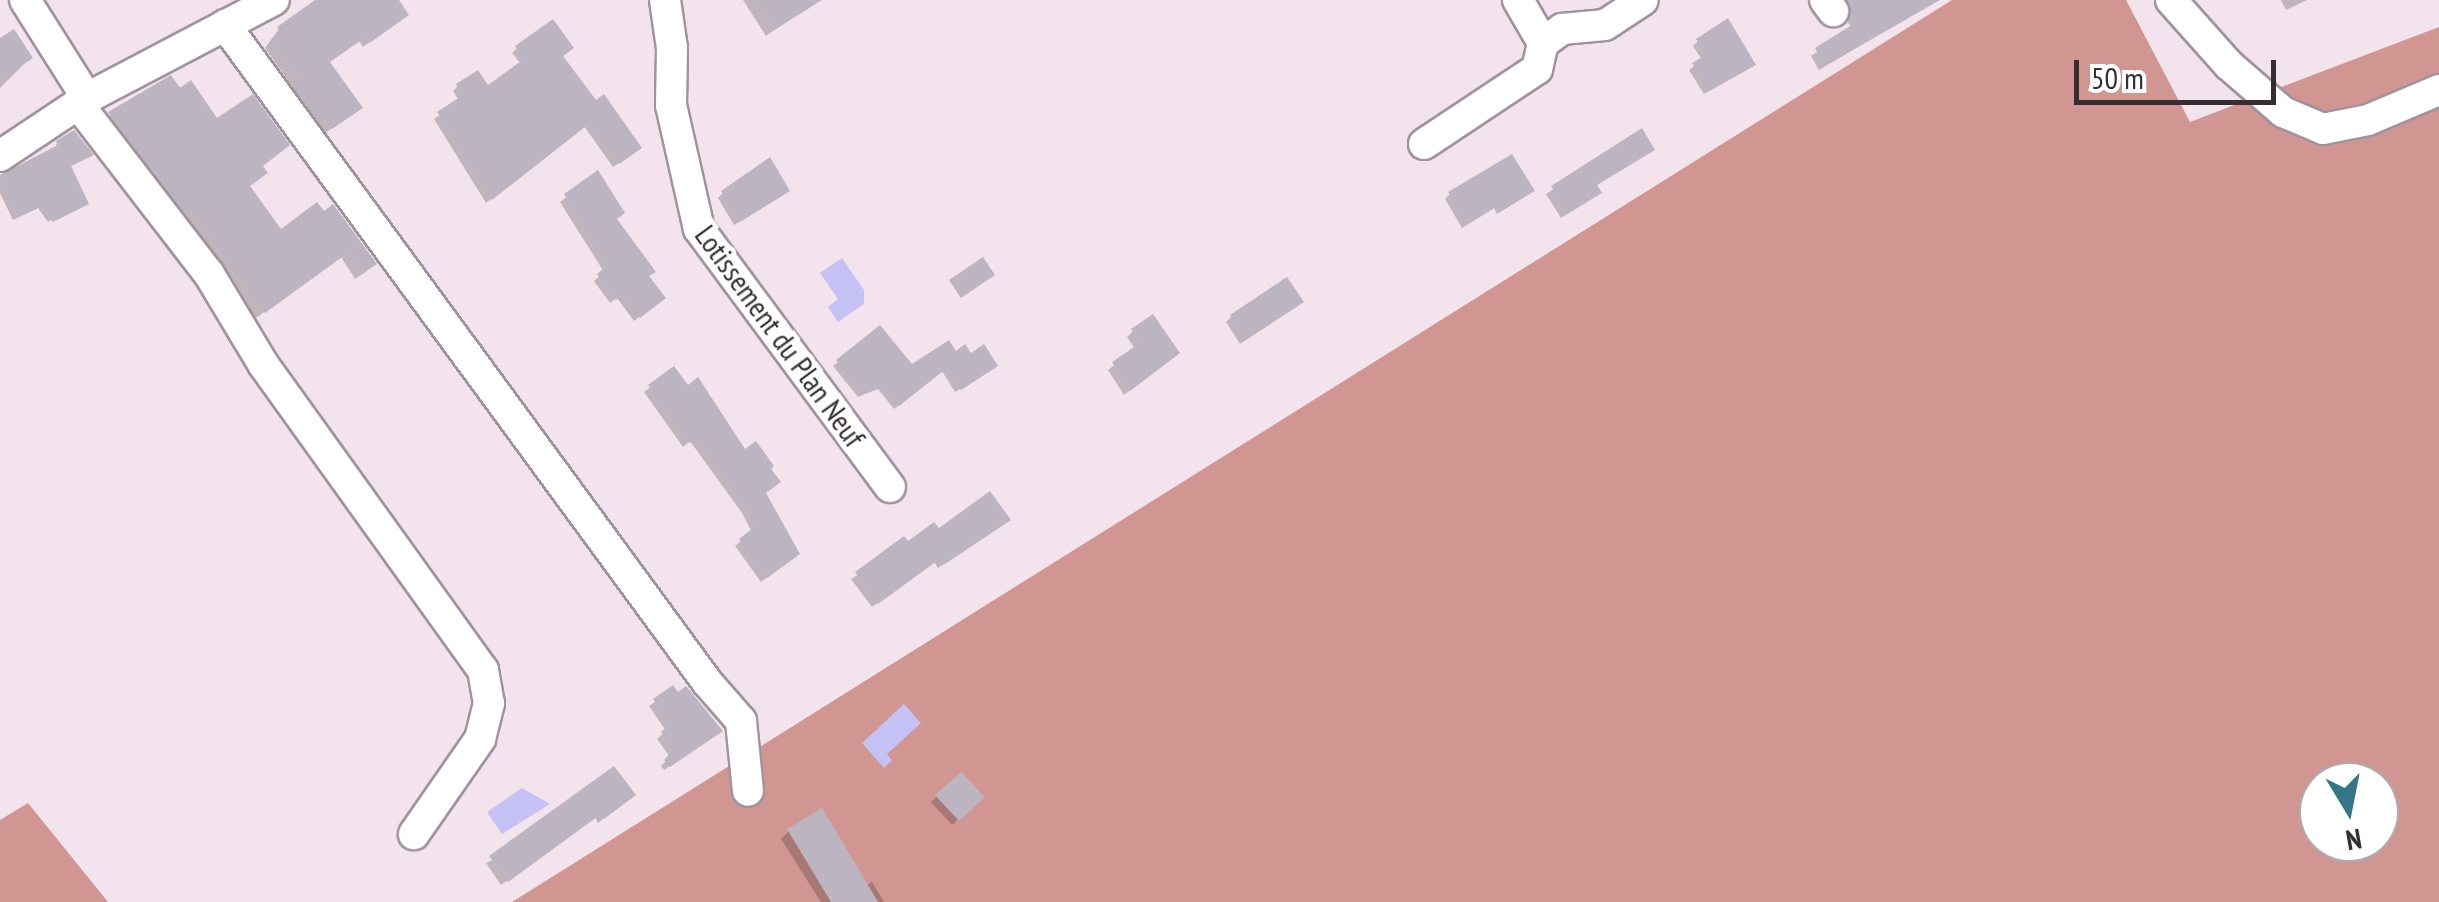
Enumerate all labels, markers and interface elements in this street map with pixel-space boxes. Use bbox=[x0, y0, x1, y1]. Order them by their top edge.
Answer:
scale bar bbox=[2079, 40, 2282, 102]
text: 50 m bbox=[2091, 58, 2144, 97]
street label: Lotissement du Plan Neuf bbox=[688, 218, 872, 454]
north arrow bbox=[2299, 762, 2399, 862]
text: N bbox=[2343, 821, 2365, 860]

